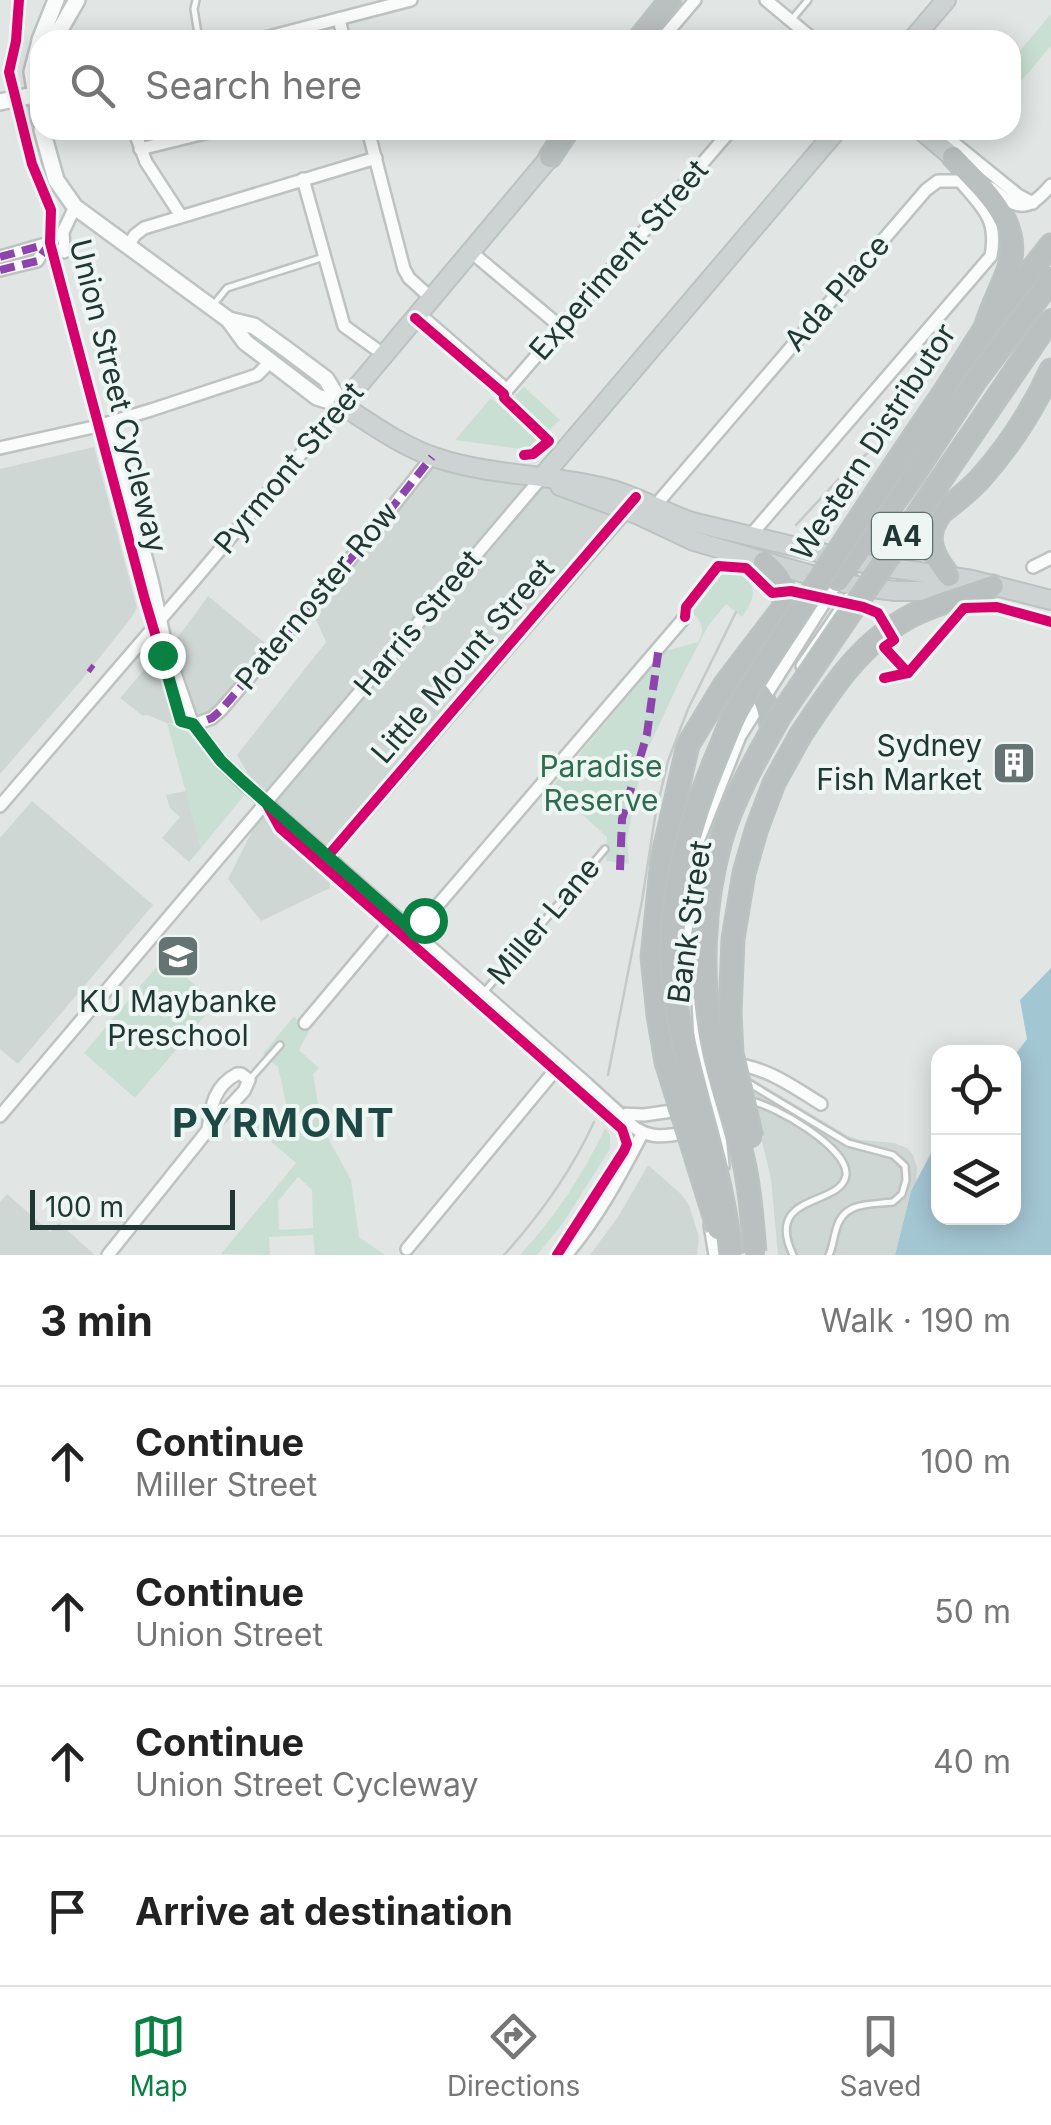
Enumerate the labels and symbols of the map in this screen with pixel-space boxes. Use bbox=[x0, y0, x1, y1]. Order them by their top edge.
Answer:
street label: Experiment Street bbox=[521, 152, 715, 367]
street label: Ada Place bbox=[776, 227, 896, 358]
street label: Union Street Cycleway bbox=[63, 235, 175, 556]
street label: Western Distributor bbox=[783, 316, 963, 566]
street label: Pyrmont Street bbox=[206, 374, 370, 560]
street label: Paternoster Row bbox=[227, 494, 405, 697]
road number: A4 bbox=[872, 513, 932, 559]
street label: Harris Street bbox=[346, 542, 489, 702]
street label: Little Mount Street bbox=[363, 550, 561, 770]
route end bbox=[140, 633, 186, 679]
place label: Sydney Fish Market bbox=[816, 727, 982, 797]
building icon: Sydney Fish Market bbox=[991, 740, 1037, 786]
park label: Paradise Reserve bbox=[539, 748, 663, 818]
street label: Bank Street bbox=[660, 838, 718, 1005]
street label: Miller Lane bbox=[480, 849, 607, 991]
route start bbox=[402, 898, 448, 944]
school or university icon: KU Maybanke Preschool bbox=[155, 933, 201, 979]
place label: KU Maybanke Preschool bbox=[79, 983, 277, 1053]
district label: PYRMONT bbox=[172, 1098, 396, 1147]
scale bar bbox=[30, 1185, 235, 1230]

